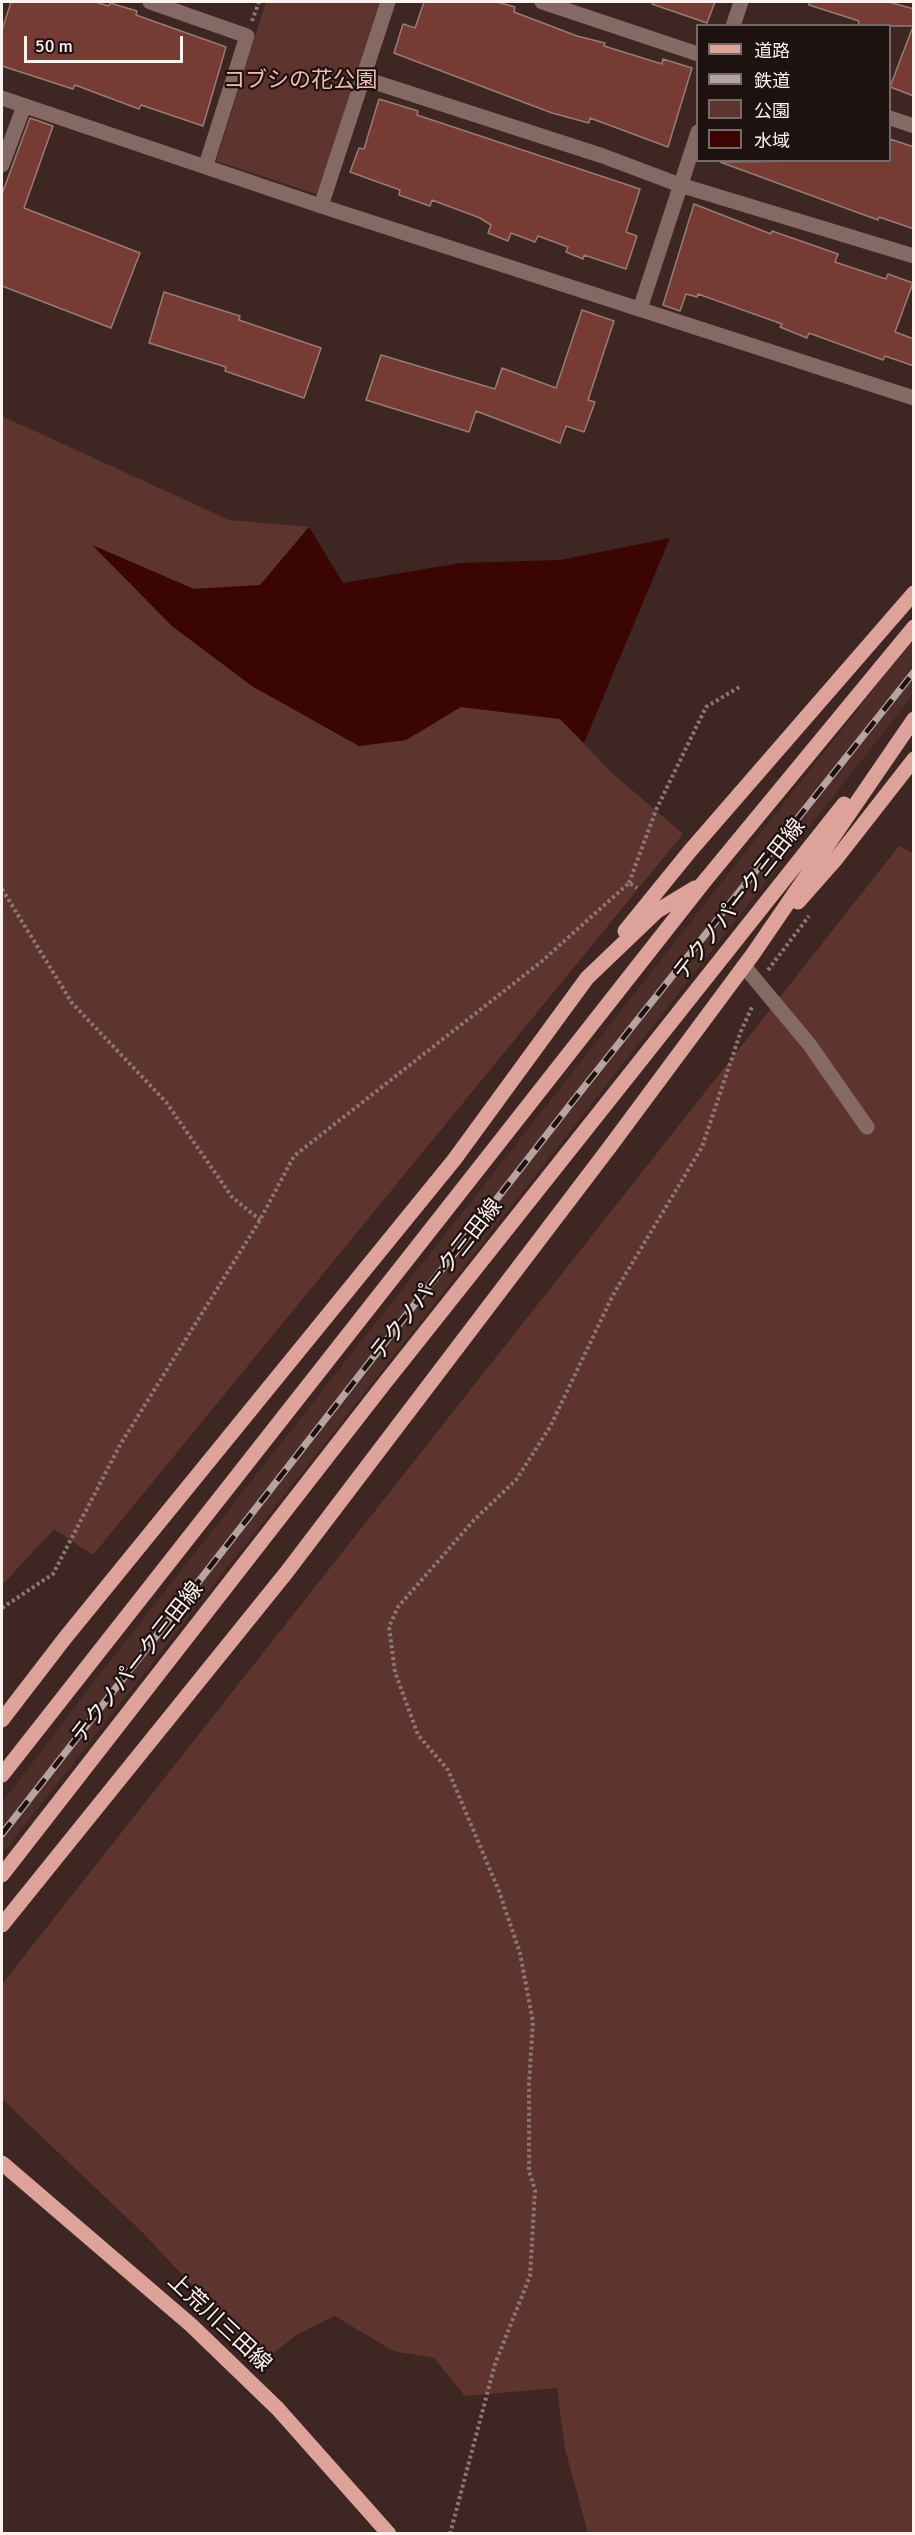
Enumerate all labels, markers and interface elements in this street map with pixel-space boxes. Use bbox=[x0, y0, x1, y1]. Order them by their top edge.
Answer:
scale bar bbox=[27, 24, 186, 62]
legend bbox=[696, 24, 891, 162]
text: 50 m bbox=[35, 35, 73, 57]
text: 道路 bbox=[754, 40, 790, 62]
park label: コブシの花公園 bbox=[223, 68, 377, 94]
text: 鉄道 bbox=[754, 70, 790, 92]
text: 公園 bbox=[754, 100, 790, 122]
text: 水域 bbox=[754, 130, 790, 152]
street label: テクノパーク三田線 bbox=[669, 814, 811, 986]
street label: テクノパーク三田線 bbox=[366, 1194, 508, 1366]
street label: テクノパーク三田線 bbox=[67, 1577, 209, 1749]
street label: 上荒川三田線 bbox=[162, 2268, 276, 2378]

